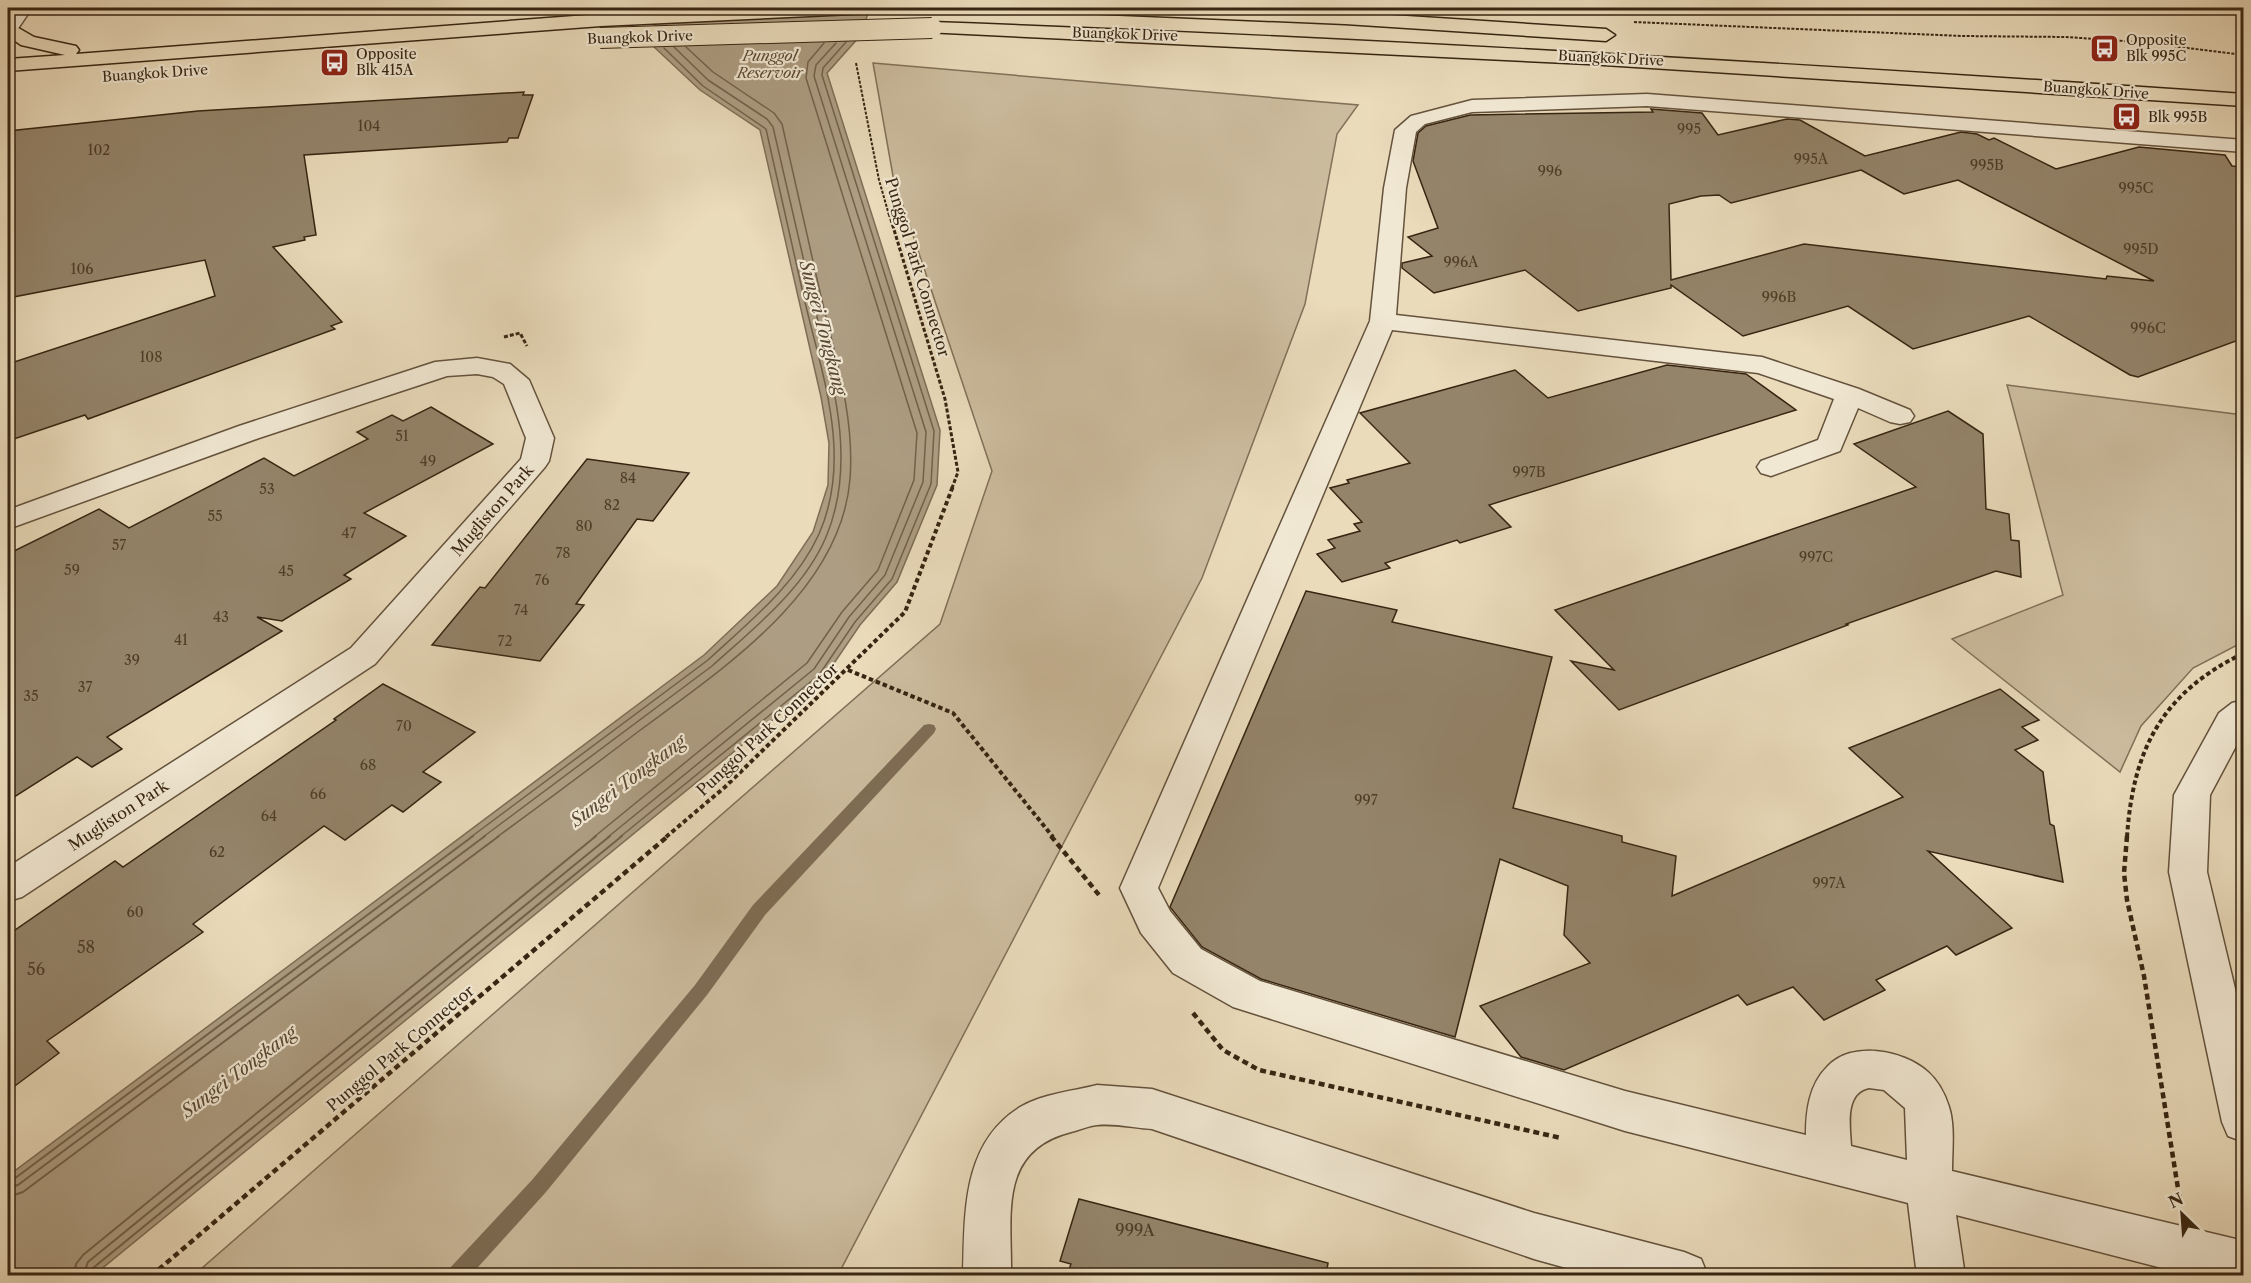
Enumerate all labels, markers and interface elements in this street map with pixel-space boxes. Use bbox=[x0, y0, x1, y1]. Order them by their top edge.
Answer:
street label: Buangkok Drive bbox=[1072, 23, 1178, 45]
street label: Buangkok Drive bbox=[587, 26, 693, 48]
place label: Opposite Blk 995C bbox=[2126, 31, 2187, 65]
bus stop icon: Opposite Blk 995C bbox=[2089, 32, 2121, 64]
place label: Opposite Blk 415A bbox=[356, 45, 417, 79]
bus stop icon: Opposite Blk 415A bbox=[319, 46, 351, 78]
water label: Punggol Reservoir bbox=[736, 46, 804, 82]
street label: Buangkok Drive bbox=[1558, 46, 1665, 70]
street label: Buangkok Drive bbox=[102, 60, 209, 86]
street label: Buangkok Drive bbox=[2043, 77, 2150, 103]
bus stop icon: Blk 995B bbox=[2111, 101, 2143, 133]
place label: Blk 995B bbox=[2148, 108, 2207, 126]
house number: 104 bbox=[358, 117, 380, 135]
house number: 995 bbox=[1677, 120, 1701, 138]
house number: 102 bbox=[88, 141, 110, 159]
house number: 995A bbox=[1794, 150, 1829, 168]
house number: 995B bbox=[1970, 156, 2004, 174]
house number: 996 bbox=[1538, 162, 1562, 180]
street label: Punggol Park Connector bbox=[881, 175, 955, 359]
house number: 995C bbox=[2119, 179, 2153, 197]
house number: 995D bbox=[2123, 240, 2159, 258]
house number: 996A bbox=[1444, 253, 1479, 271]
water label: Sungei Tongkang bbox=[794, 257, 852, 400]
house number: 106 bbox=[71, 260, 93, 278]
house number: 996B bbox=[1762, 288, 1796, 306]
house number: 996C bbox=[2130, 319, 2166, 337]
house number: 108 bbox=[139, 348, 163, 366]
house number: 51 bbox=[395, 427, 409, 445]
house number: 49 bbox=[420, 452, 436, 470]
street label: Mugliston Park bbox=[447, 459, 538, 560]
house number: 997B bbox=[1512, 463, 1546, 481]
house number: 84 bbox=[620, 469, 636, 487]
house number: 53 bbox=[259, 480, 275, 498]
house number: 82 bbox=[604, 496, 620, 514]
house number: 55 bbox=[207, 507, 223, 525]
house number: 80 bbox=[575, 517, 593, 535]
house number: 47 bbox=[342, 524, 357, 542]
house number: 57 bbox=[112, 536, 126, 554]
house number: 78 bbox=[555, 544, 571, 562]
house number: 997C bbox=[1799, 548, 1833, 566]
house number: 59 bbox=[64, 561, 80, 579]
house number: 45 bbox=[278, 562, 294, 580]
house number: 76 bbox=[535, 571, 549, 589]
house number: 74 bbox=[514, 601, 528, 619]
house number: 43 bbox=[213, 608, 229, 626]
house number: 41 bbox=[174, 631, 188, 649]
house number: 72 bbox=[498, 632, 512, 650]
house number: 39 bbox=[124, 651, 140, 669]
street label: Punggol Park Connector bbox=[692, 658, 842, 800]
house number: 37 bbox=[78, 678, 92, 696]
house number: 35 bbox=[23, 687, 39, 705]
house number: 70 bbox=[396, 717, 412, 735]
water label: Sungei Tongkang bbox=[565, 729, 692, 832]
house number: 68 bbox=[360, 756, 376, 774]
street label: Mugliston Park bbox=[64, 775, 172, 855]
house number: 66 bbox=[310, 785, 326, 803]
house number: 997 bbox=[1354, 791, 1378, 809]
house number: 64 bbox=[261, 807, 277, 825]
house number: 62 bbox=[209, 843, 225, 861]
house number: 997A bbox=[1812, 874, 1846, 892]
house number: 60 bbox=[126, 903, 144, 921]
house number: 58 bbox=[77, 937, 95, 957]
house number: 56 bbox=[27, 959, 45, 979]
street label: Punggol Park Connector bbox=[322, 980, 478, 1116]
water label: Sungei Tongkang bbox=[176, 1020, 303, 1123]
north arrow bbox=[2152, 1184, 2212, 1244]
text: N bbox=[2165, 1188, 2186, 1212]
house number: 999A bbox=[1115, 1220, 1156, 1240]

